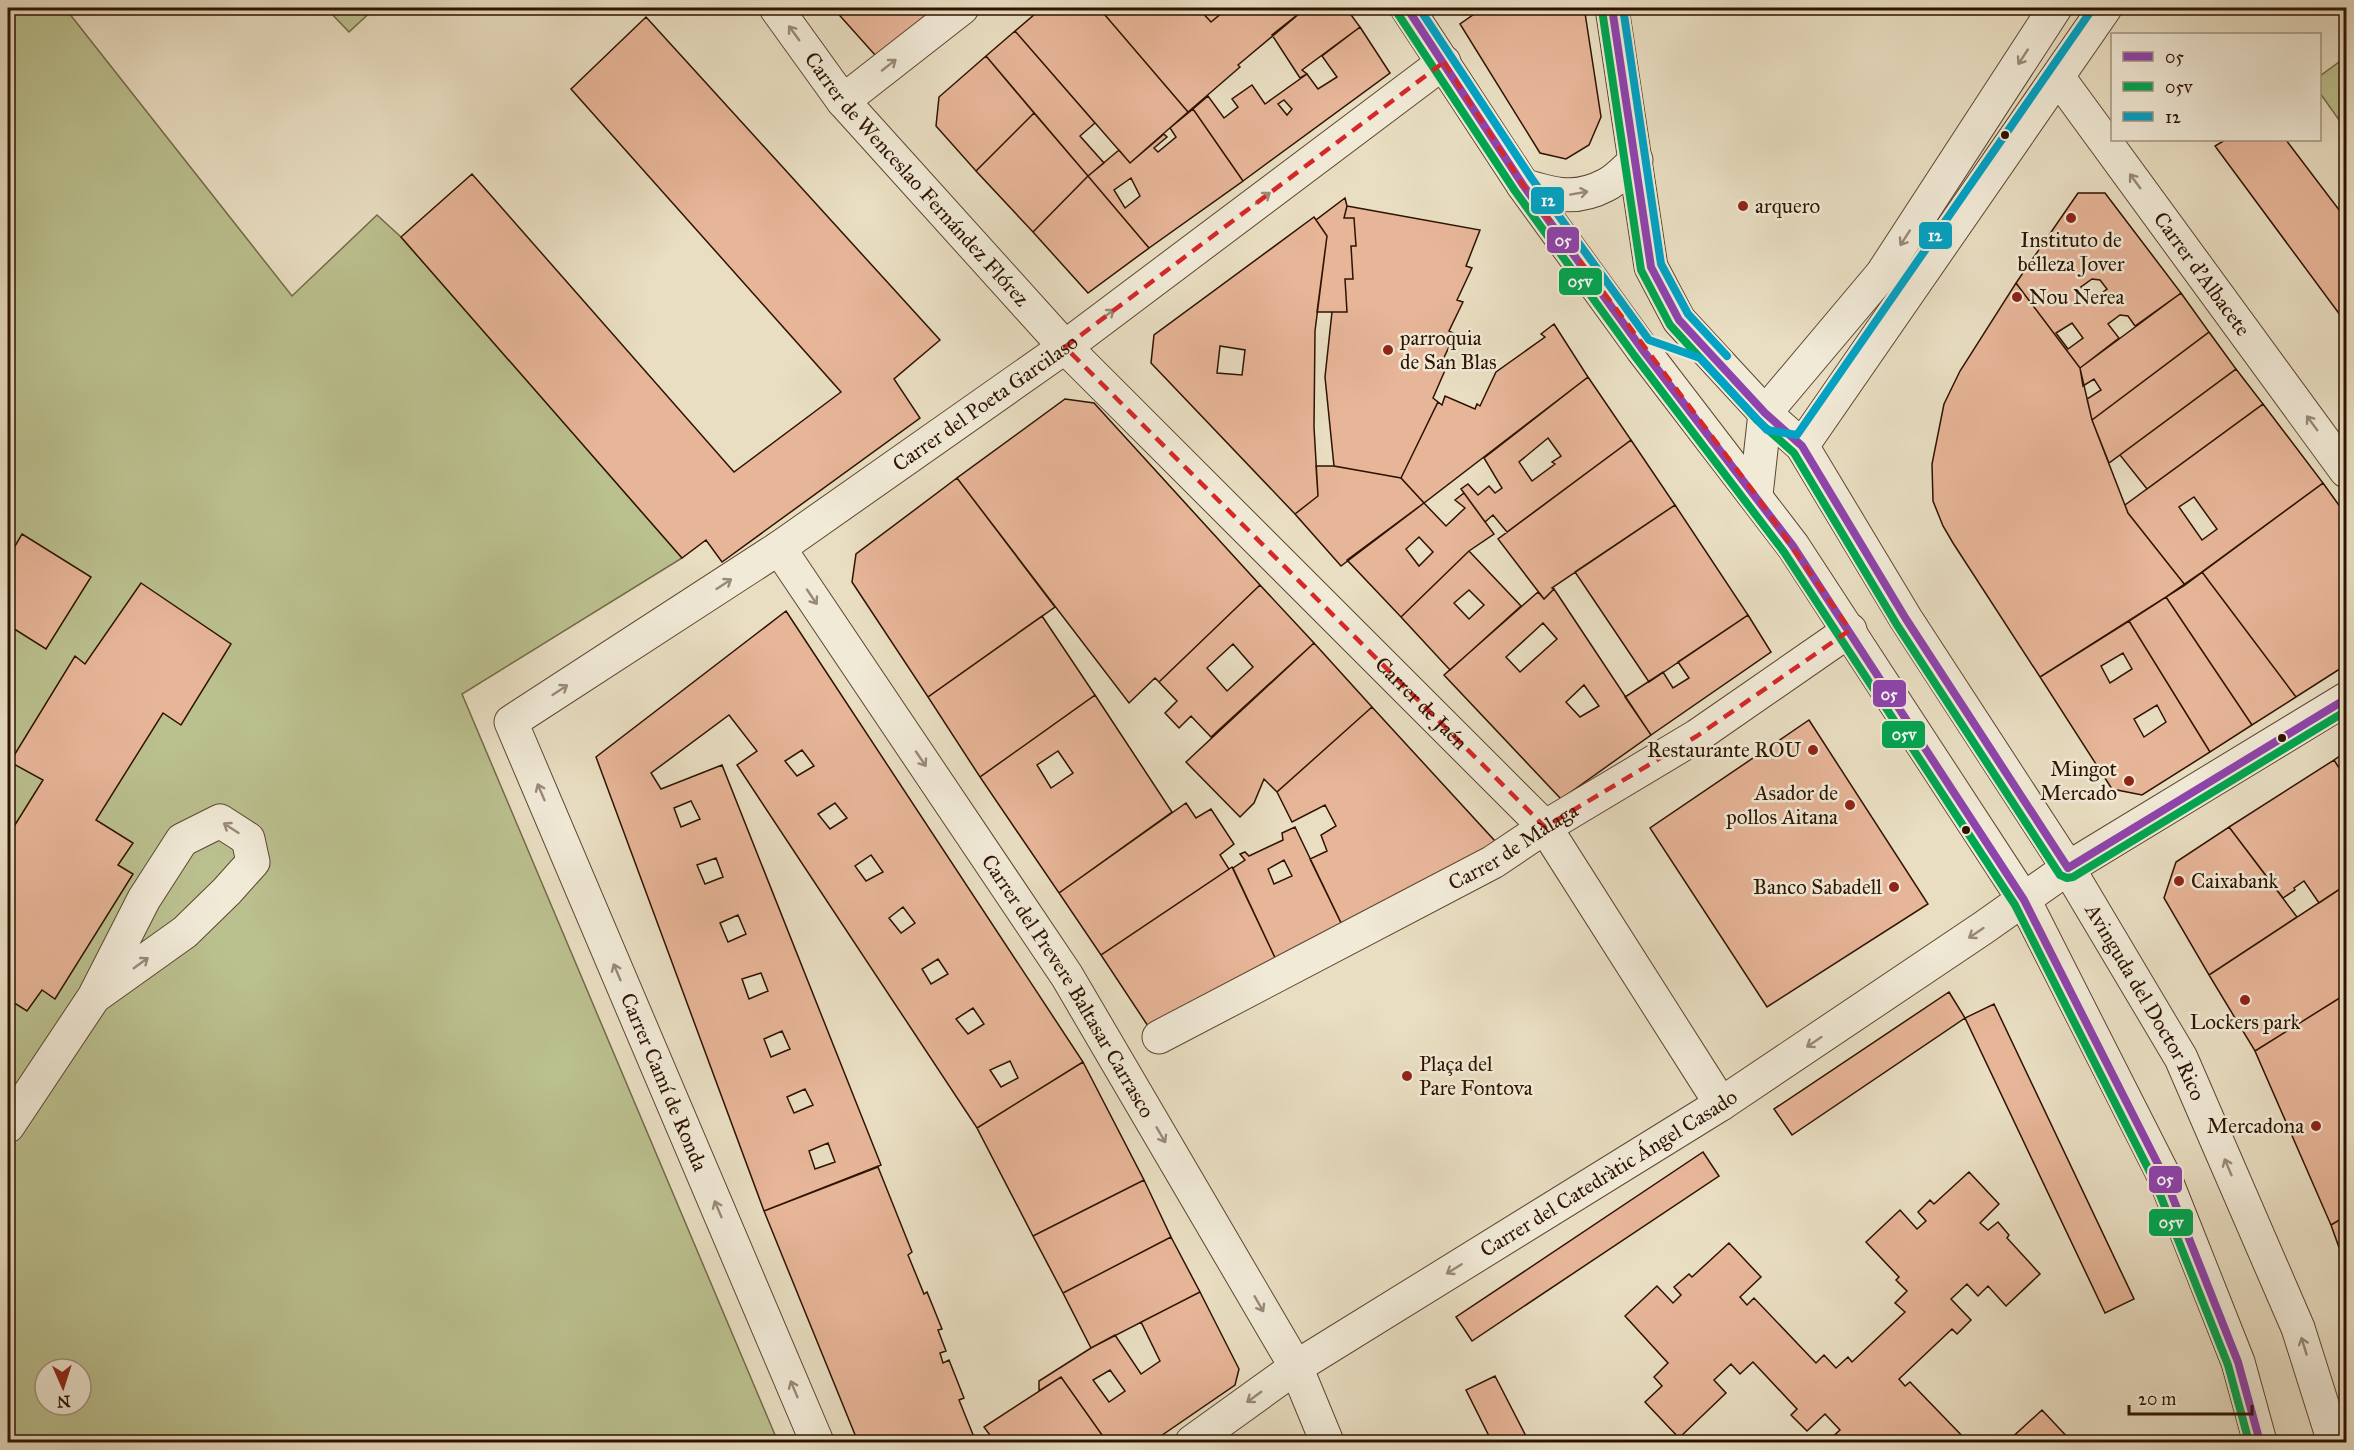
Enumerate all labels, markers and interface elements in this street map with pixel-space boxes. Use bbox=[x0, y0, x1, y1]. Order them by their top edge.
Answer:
one-way arrow bbox=[788, 25, 800, 41]
legend bbox=[2111, 33, 2321, 141]
text: 05 bbox=[2165, 46, 2184, 68]
street label: Carrer de Wenceslao Fernández Flórez bbox=[799, 47, 1035, 312]
one-way arrow bbox=[2017, 48, 2029, 64]
one-way arrow bbox=[881, 59, 897, 72]
text: 05v bbox=[2165, 76, 2194, 98]
text: 12 bbox=[2165, 106, 2181, 128]
unlabelled marker bbox=[1999, 129, 2011, 141]
one-way arrow bbox=[2128, 174, 2141, 190]
line badge: 12 bbox=[1530, 186, 1565, 215]
one-way arrow bbox=[1569, 187, 1588, 198]
text: 12 bbox=[1541, 191, 1556, 210]
one-way arrow bbox=[1254, 192, 1270, 204]
place label: arquero bbox=[1755, 193, 1820, 219]
marker: arquero bbox=[1736, 199, 1750, 213]
street label: Carrer d'Albacete bbox=[2148, 207, 2256, 341]
marker: Instituto de belleza Jover bbox=[2064, 211, 2078, 225]
line badge: 12 bbox=[1918, 221, 1953, 250]
line badge: 05 bbox=[1546, 226, 1580, 254]
text: 12 bbox=[1928, 226, 1943, 245]
place label: Instituto de belleza Jover bbox=[2017, 227, 2125, 277]
one-way arrow bbox=[1899, 229, 1912, 246]
text: 05 bbox=[1555, 231, 1572, 250]
line badge: 05v bbox=[1558, 267, 1603, 296]
text: 05v bbox=[1568, 272, 1594, 291]
place label: Nou Nerea bbox=[2029, 284, 2125, 310]
marker: Nou Nerea bbox=[2010, 290, 2024, 304]
one-way arrow bbox=[1098, 309, 1114, 322]
place label: parroquia de San Blas bbox=[1399, 325, 1497, 375]
street label: Carrer del Poeta Garcilaso bbox=[887, 329, 1083, 477]
marker: parroquia de San Blas bbox=[1381, 343, 1395, 357]
one-way arrow bbox=[2306, 416, 2318, 432]
one-way arrow bbox=[715, 578, 732, 590]
one-way arrow bbox=[806, 588, 818, 604]
street label: Carrer de Jaén bbox=[1369, 651, 1473, 755]
line badge: 05 bbox=[1872, 679, 1907, 708]
one-way arrow bbox=[551, 684, 568, 696]
text: 05 bbox=[1881, 685, 1898, 704]
line badge: 05v bbox=[1881, 720, 1926, 749]
text: 05v bbox=[1892, 725, 1918, 744]
unlabelled marker bbox=[2276, 732, 2288, 744]
place label: Restaurante ROU bbox=[1647, 737, 1801, 763]
marker: Restaurante ROU bbox=[1806, 743, 1820, 757]
one-way arrow bbox=[914, 750, 927, 767]
place label: Mingot Mercado bbox=[2040, 756, 2118, 806]
marker: Mingot Mercado bbox=[2122, 774, 2136, 788]
place label: Asador de pollos Aitana bbox=[1725, 780, 1838, 830]
one-way arrow bbox=[535, 784, 546, 802]
street label: Carrer de Màlaga bbox=[1444, 797, 1583, 896]
marker: Asador de pollos Aitana bbox=[1843, 798, 1857, 812]
one-way arrow bbox=[223, 822, 240, 834]
unlabelled marker bbox=[1960, 824, 1972, 836]
street label: Carrer del Prevere Baltasar Carrasco bbox=[976, 849, 1160, 1123]
place label: Caixabank bbox=[2191, 868, 2279, 894]
place label: Banco Sabadell bbox=[1753, 874, 1882, 900]
marker: Caixabank bbox=[2172, 874, 2186, 888]
marker: Banco Sabadell bbox=[1887, 880, 1901, 894]
street label: Avinguda del Doctor Rico bbox=[2079, 898, 2211, 1105]
one-way arrow bbox=[1968, 927, 1984, 939]
one-way arrow bbox=[133, 957, 149, 969]
one-way arrow bbox=[611, 963, 622, 981]
street label: Carrer Camí de Ronda bbox=[615, 989, 713, 1175]
marker: Lockers park bbox=[2238, 993, 2252, 1007]
place label: Lockers park bbox=[2190, 1009, 2300, 1035]
one-way arrow bbox=[1806, 1036, 1822, 1048]
place label: Plaça del Pare Fontova bbox=[1419, 1051, 1533, 1101]
marker: Plaça del Pare Fontova bbox=[1400, 1069, 1414, 1083]
street label: Carrer del Catedràtic Ángel Casado bbox=[1475, 1084, 1743, 1263]
place label: Mercadona bbox=[2207, 1113, 2304, 1139]
marker: Mercadona bbox=[2309, 1119, 2323, 1133]
one-way arrow bbox=[1155, 1127, 1167, 1144]
one-way arrow bbox=[2222, 1158, 2234, 1176]
line badge: 05 bbox=[2148, 1165, 2183, 1194]
text: 05 bbox=[2157, 1170, 2174, 1189]
one-way arrow bbox=[712, 1201, 723, 1219]
line badge: 05v bbox=[2148, 1208, 2194, 1237]
text: 05v bbox=[2159, 1213, 2185, 1232]
one-way arrow bbox=[1446, 1264, 1463, 1276]
one-way arrow bbox=[1253, 1295, 1265, 1312]
one-way arrow bbox=[2298, 1337, 2309, 1356]
north arrow bbox=[33, 1357, 93, 1417]
scale bar bbox=[2129, 1378, 2252, 1416]
one-way arrow bbox=[788, 1380, 800, 1398]
text: 20 m bbox=[2138, 1388, 2176, 1410]
one-way arrow bbox=[1247, 1391, 1263, 1403]
text: N bbox=[56, 1392, 71, 1411]

